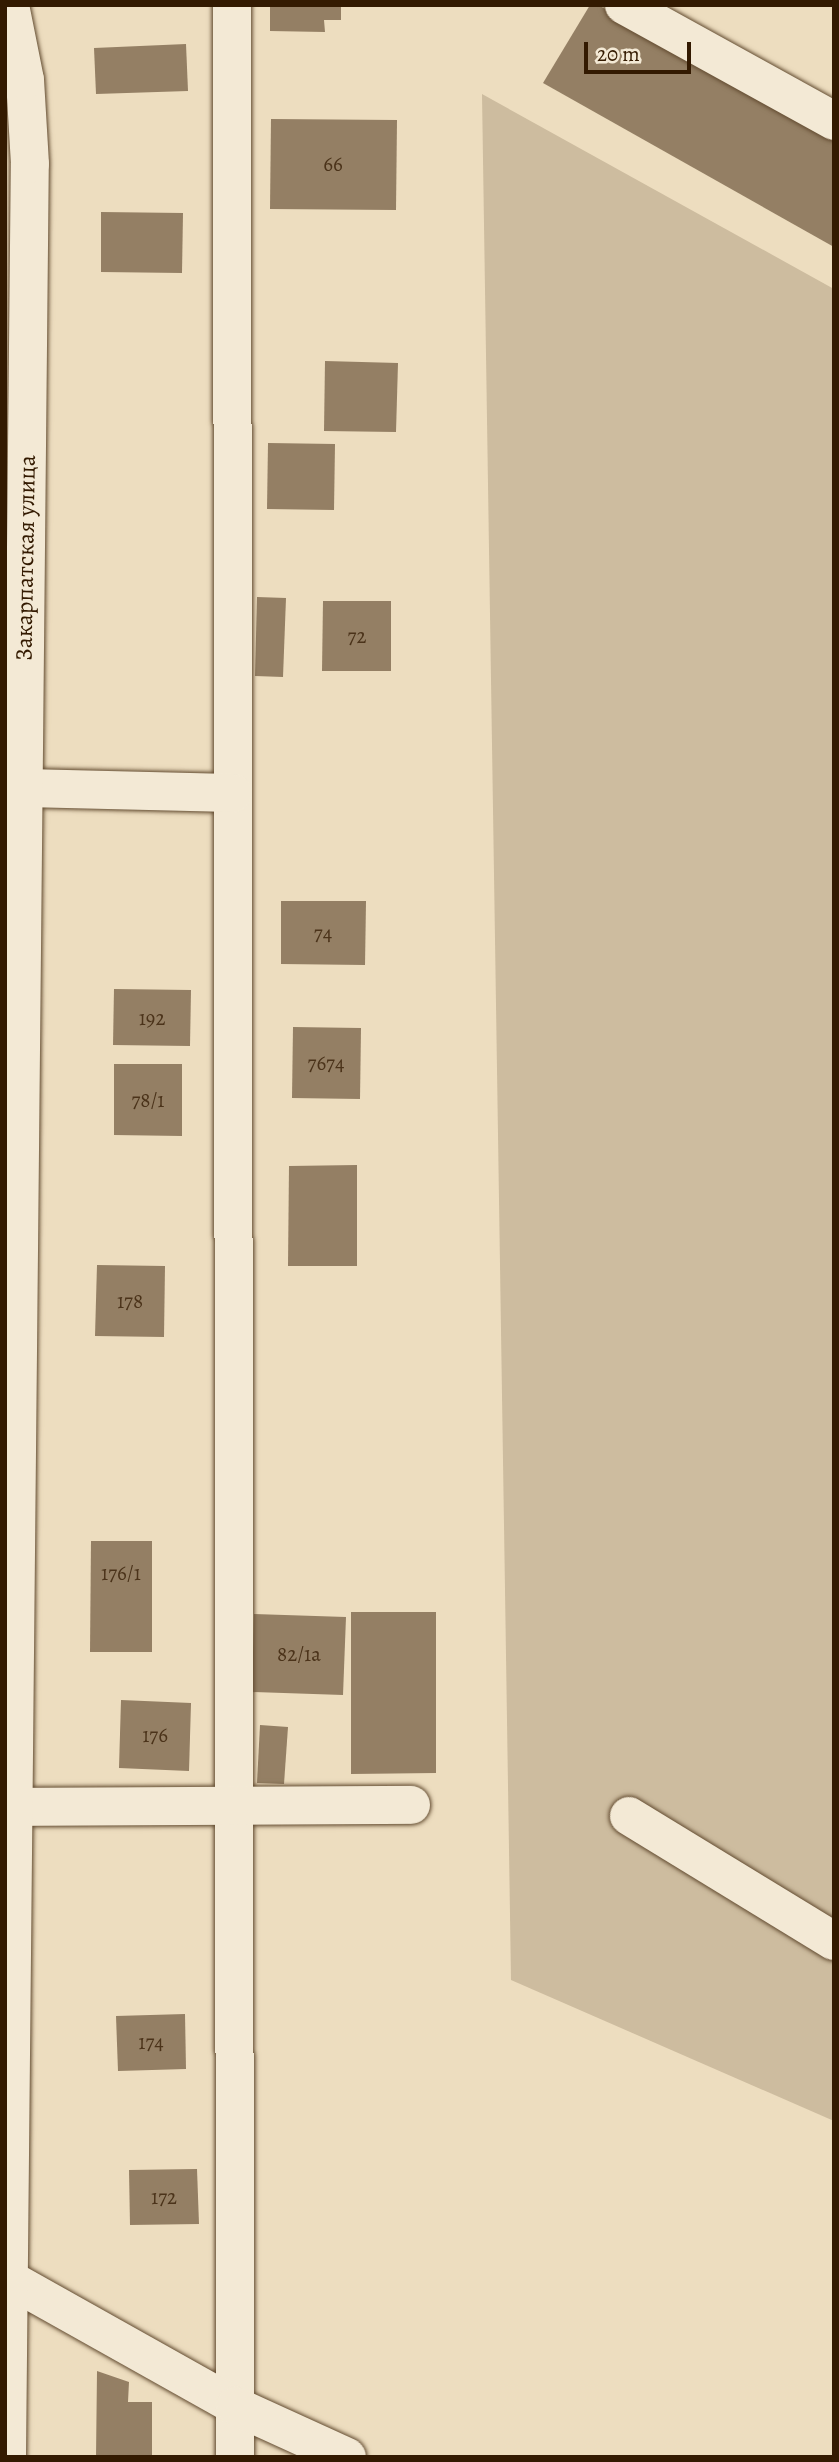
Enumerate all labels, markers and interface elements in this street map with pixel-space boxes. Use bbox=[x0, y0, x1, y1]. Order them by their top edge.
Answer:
scale bar bbox=[587, 28, 694, 72]
text: 20 m bbox=[597, 40, 640, 68]
house number: 66 bbox=[323, 151, 343, 177]
street label: Закарпатская улица bbox=[10, 455, 42, 661]
house number: 72 bbox=[348, 623, 366, 649]
house number: 74 bbox=[314, 920, 332, 946]
house number: 192 bbox=[139, 1005, 165, 1031]
house number: 7674 bbox=[308, 1050, 344, 1076]
house number: 78/1 bbox=[131, 1087, 165, 1113]
house number: 178 bbox=[117, 1288, 143, 1314]
house number: 176/1 bbox=[101, 1560, 141, 1586]
house number: 82/1а bbox=[277, 1641, 321, 1667]
house number: 176 bbox=[142, 1722, 168, 1748]
house number: 174 bbox=[138, 2029, 164, 2055]
house number: 172 bbox=[151, 2184, 177, 2210]

